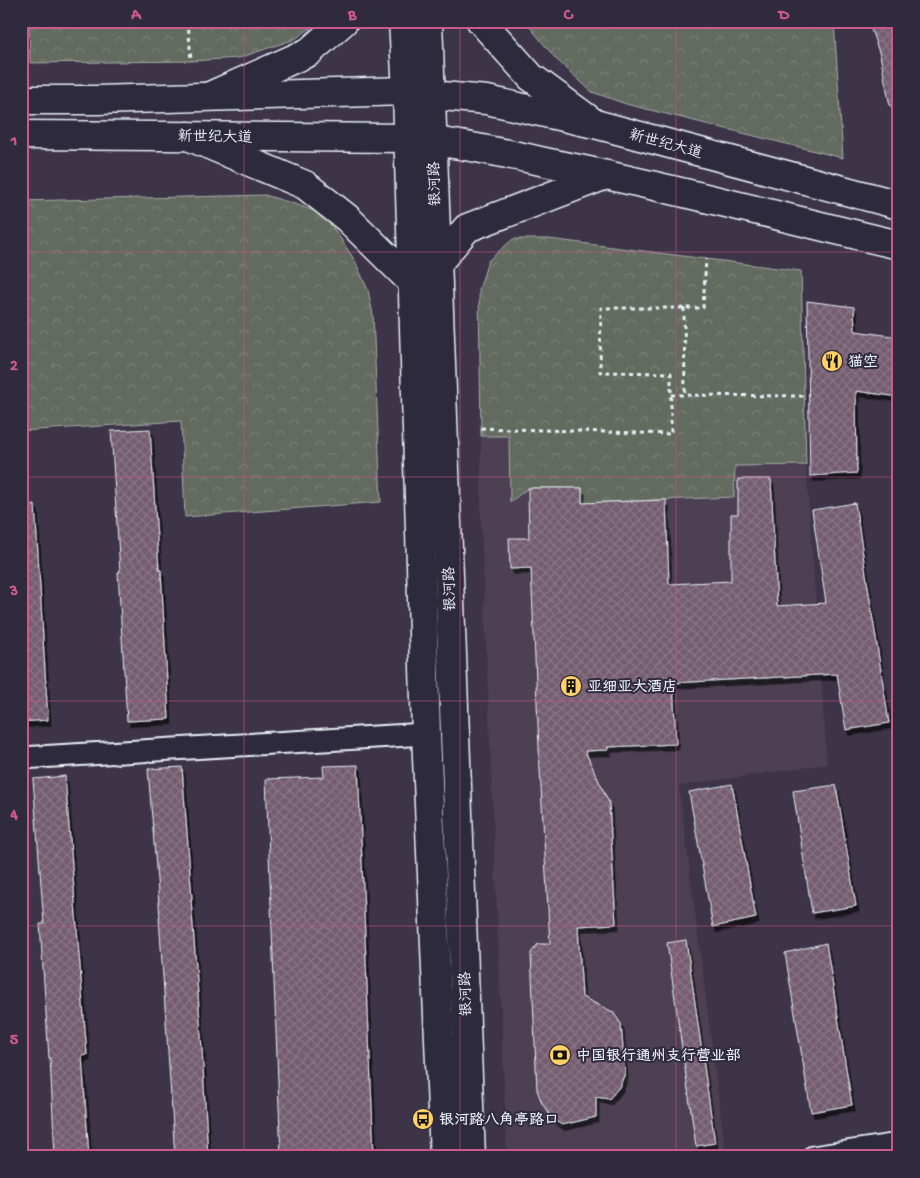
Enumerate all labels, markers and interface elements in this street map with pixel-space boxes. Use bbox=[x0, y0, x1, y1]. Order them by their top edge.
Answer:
text: A bbox=[130, 7, 142, 26]
text: B bbox=[347, 7, 357, 26]
text: C bbox=[563, 7, 574, 26]
text: D bbox=[777, 7, 790, 26]
street label: 新世纪大道 bbox=[627, 127, 704, 163]
street label: 新世纪大道 bbox=[177, 128, 253, 148]
text: 1 bbox=[10, 133, 17, 152]
street label: 银河路 bbox=[426, 161, 446, 207]
restaurant icon: 猫空 bbox=[820, 349, 844, 373]
place label: 猫空 bbox=[848, 354, 878, 372]
text: 2 bbox=[10, 358, 18, 377]
street label: 银河路 bbox=[441, 566, 461, 612]
text: 3 bbox=[9, 583, 18, 602]
building icon: 亚细亚大酒店 bbox=[559, 674, 583, 698]
place label: 亚细亚大酒店 bbox=[587, 679, 677, 697]
text: 4 bbox=[9, 807, 18, 826]
street label: 银河路 bbox=[457, 971, 477, 1017]
text: 5 bbox=[10, 1032, 19, 1051]
bank icon: 中国银行通州支行营业部 bbox=[548, 1043, 572, 1067]
place label: 中国银行通州支行营业部 bbox=[576, 1048, 741, 1066]
bus stop icon: 银河路八角亭路口 bbox=[411, 1107, 435, 1131]
place label: 银河路八角亭路口 bbox=[439, 1111, 559, 1130]

